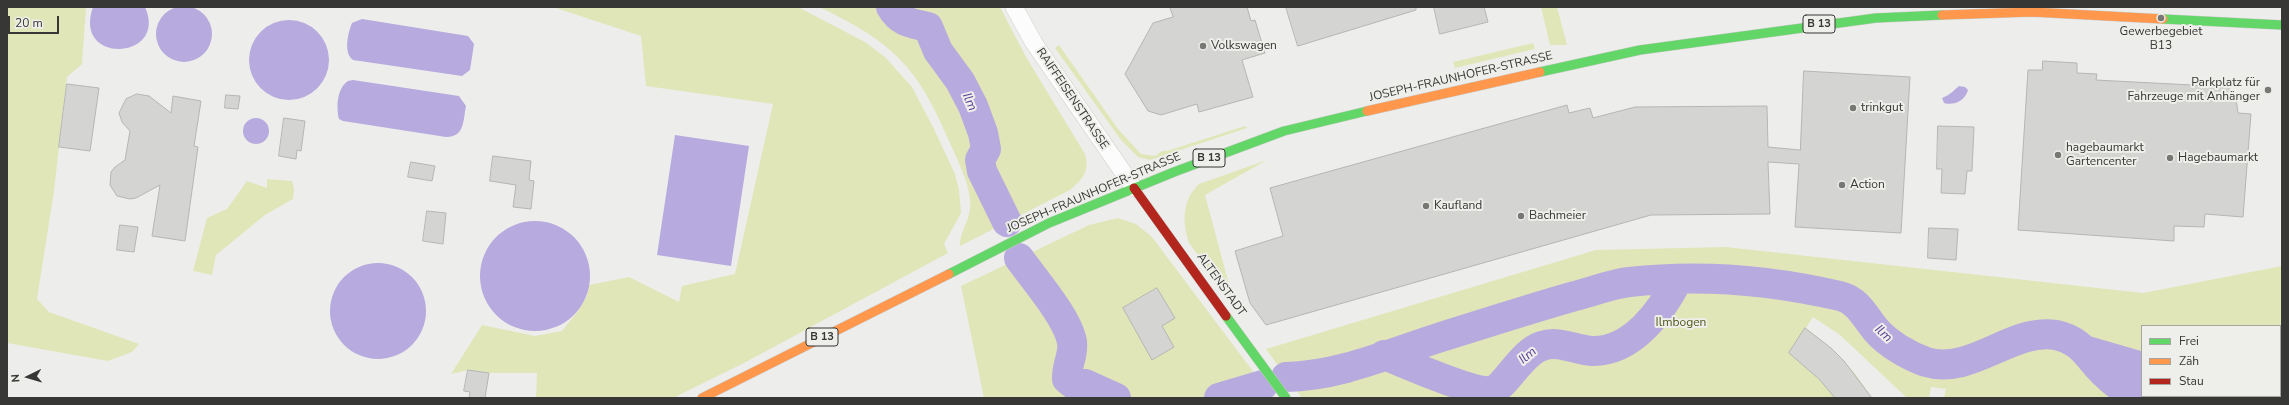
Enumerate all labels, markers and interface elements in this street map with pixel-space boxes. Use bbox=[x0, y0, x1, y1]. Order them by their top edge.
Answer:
scale bar bbox=[10, 8, 61, 34]
marker: Gewerbegebiet B13 bbox=[2156, 13, 2166, 23]
text: 20 m bbox=[15, 15, 43, 31]
road number: B 13 bbox=[1803, 15, 1835, 33]
place label: Gewerbegebiet B13 bbox=[2120, 25, 2202, 53]
place label: Volkswagen bbox=[1211, 39, 1277, 53]
marker: Volkswagen bbox=[1198, 41, 1208, 51]
street label: RAIFFEISENSTRASSE bbox=[1033, 46, 1111, 152]
street label: JOSEPH-FRAUNHOFER-STRASSE bbox=[1368, 49, 1554, 105]
place label: Parkplatz für Fahrzeuge mit Anhänger bbox=[2128, 76, 2260, 104]
marker: Parkplatz für Fahrzeuge mit Anhänger bbox=[2263, 85, 2273, 95]
water label: Ilm bbox=[958, 90, 980, 114]
place label: trinkgut bbox=[1861, 101, 1903, 115]
marker: trinkgut bbox=[1848, 103, 1858, 113]
place label: hagebaumarkt Gartencenter bbox=[2066, 141, 2144, 169]
road number: B 13 bbox=[1193, 149, 1225, 167]
street label: JOSEPH-FRAUNHOFER-STRASSE bbox=[1005, 150, 1183, 236]
marker: hagebaumarkt Gartencenter bbox=[2053, 150, 2063, 160]
place label: Hagebaumarkt bbox=[2178, 151, 2258, 165]
marker: Hagebaumarkt bbox=[2165, 153, 2175, 163]
place label: Action bbox=[1850, 178, 1885, 192]
marker: Action bbox=[1837, 180, 1847, 190]
place label: Kaufland bbox=[1434, 199, 1482, 213]
marker: Kaufland bbox=[1421, 201, 1431, 211]
place label: Bachmeier bbox=[1529, 209, 1586, 223]
marker: Bachmeier bbox=[1516, 211, 1526, 221]
street label: ALTENSTADT bbox=[1193, 251, 1249, 319]
park label: Ilmbogen bbox=[1656, 316, 1706, 330]
water label: Ilm bbox=[1871, 322, 1895, 346]
legend bbox=[2141, 325, 2281, 397]
road number: B 13 bbox=[806, 328, 838, 346]
text: Frei bbox=[2179, 333, 2199, 349]
water label: Ilm bbox=[1516, 344, 1540, 368]
text: Zäh bbox=[2179, 353, 2199, 369]
north arrow bbox=[8, 357, 48, 397]
text: N bbox=[8, 373, 23, 383]
text: Stau bbox=[2179, 373, 2204, 389]

